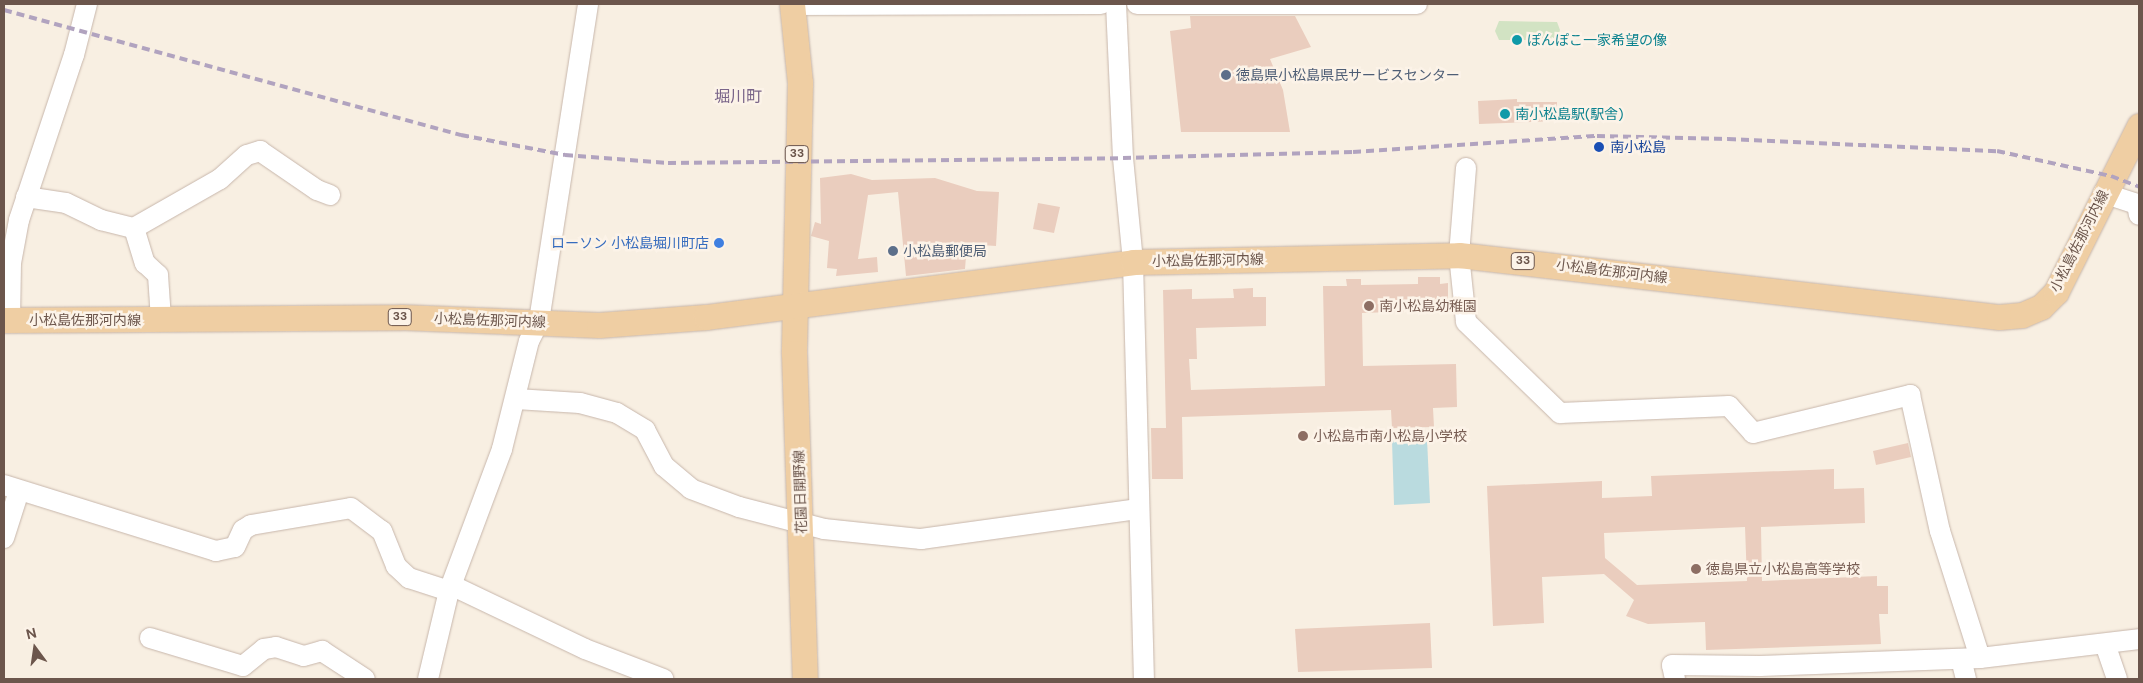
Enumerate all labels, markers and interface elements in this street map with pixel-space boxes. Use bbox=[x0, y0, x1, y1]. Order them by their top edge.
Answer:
place label: ぽんぽこ一家希望の像 bbox=[1527, 32, 1667, 48]
marker: ぽんぽこ一家希望の像 bbox=[1511, 34, 1523, 46]
place label: 徳島県小松島県民サービスセンター bbox=[1236, 67, 1460, 83]
marker: 徳島県小松島県民サービスセンター bbox=[1220, 69, 1232, 81]
district label: 堀川町 bbox=[714, 87, 762, 107]
place label: 南小松島駅(駅舎) bbox=[1515, 106, 1623, 122]
marker: 南小松島駅(駅舎) bbox=[1499, 108, 1511, 120]
place label: 南小松島 bbox=[1610, 139, 1666, 155]
marker: 南小松島 bbox=[1592, 140, 1606, 154]
road number: 33 bbox=[784, 144, 810, 164]
street label: 小松島佐那河内線 bbox=[2046, 187, 2112, 295]
place label: ローソン 小松島堀川町店 bbox=[551, 235, 709, 251]
marker: ローソン 小松島堀川町店 bbox=[713, 237, 725, 249]
place label: 小松島郵便局 bbox=[903, 243, 987, 259]
marker: 小松島郵便局 bbox=[887, 245, 899, 257]
street label: 小松島佐那河内線 bbox=[1152, 251, 1264, 269]
road number: 33 bbox=[1510, 252, 1536, 270]
street label: 小松島佐那河内線 bbox=[1555, 256, 1669, 286]
place label: 南小松島幼稚園 bbox=[1379, 298, 1477, 314]
marker: 南小松島幼稚園 bbox=[1363, 300, 1375, 312]
road number: 33 bbox=[388, 308, 412, 326]
street label: 小松島佐那河内線 bbox=[434, 310, 546, 330]
street label: 小松島佐那河内線 bbox=[29, 312, 141, 328]
place label: 小松島市南小松島小学校 bbox=[1313, 428, 1467, 444]
marker: 小松島市南小松島小学校 bbox=[1297, 430, 1309, 442]
street label: 花園日開野線 bbox=[790, 450, 810, 534]
place label: 徳島県立小松島高等学校 bbox=[1706, 561, 1860, 577]
marker: 徳島県立小松島高等学校 bbox=[1690, 563, 1702, 575]
north arrow bbox=[10, 623, 60, 673]
text: N bbox=[24, 623, 39, 643]

